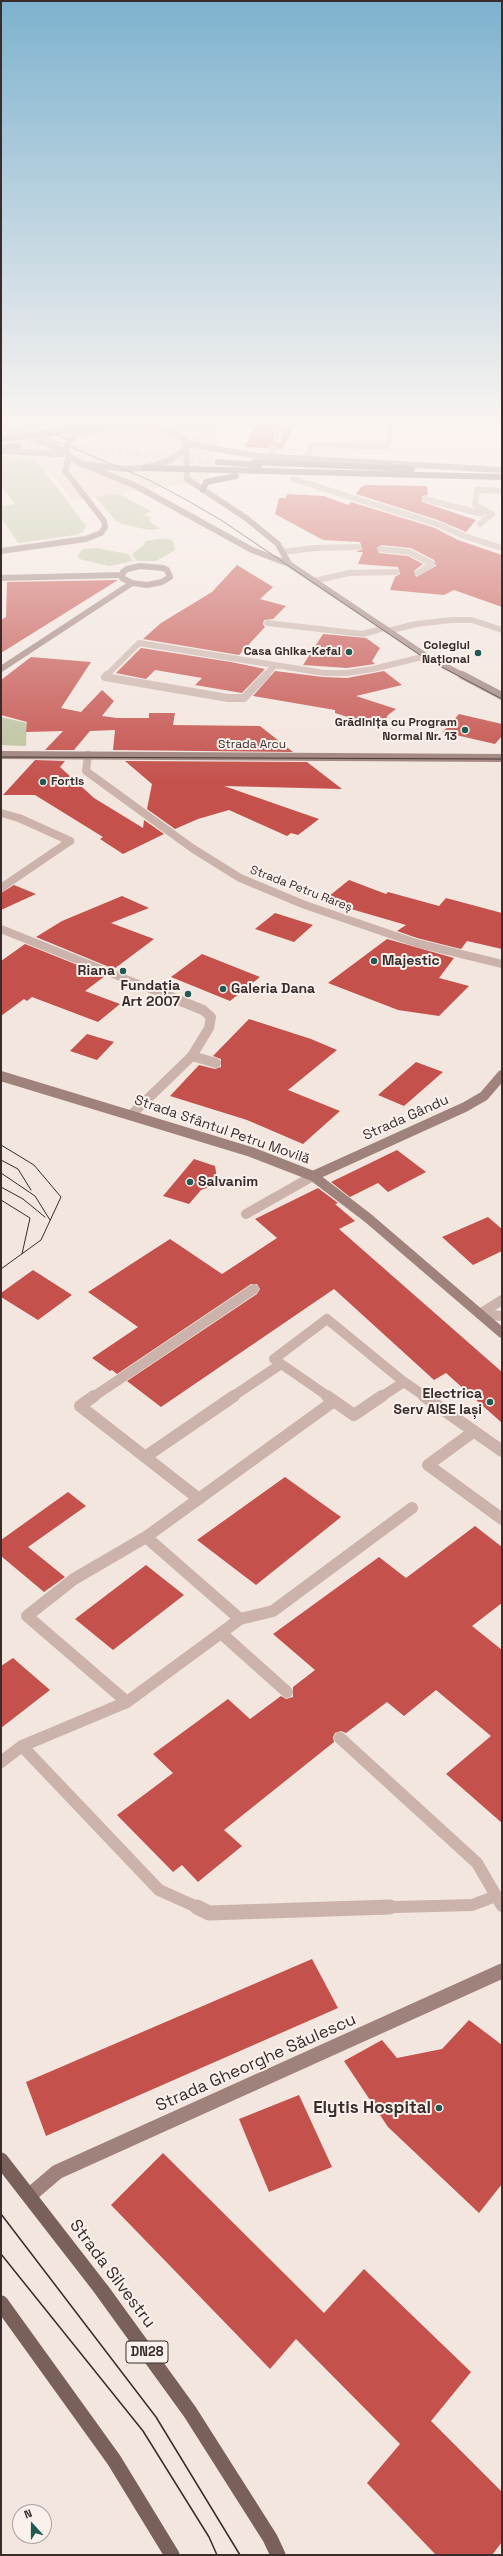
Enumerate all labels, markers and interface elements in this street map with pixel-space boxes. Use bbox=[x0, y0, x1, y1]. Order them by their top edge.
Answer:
place label: Colegiul Național bbox=[422, 639, 470, 667]
place label: Casa Ghika-Kefal bbox=[244, 645, 341, 659]
marker: Casa Ghika-Kefal bbox=[344, 647, 354, 657]
marker: Colegiul Național bbox=[473, 648, 483, 658]
place label: Grădinița cu Program Normal Nr. 13 bbox=[335, 716, 457, 744]
marker: Grădinița cu Program Normal Nr. 13 bbox=[460, 725, 470, 735]
street label: Strada Arcu bbox=[218, 738, 286, 752]
place label: Fortis bbox=[51, 775, 84, 789]
marker: Fortis bbox=[38, 777, 48, 787]
street label: Strada Petru Rareș bbox=[248, 863, 354, 915]
place label: Majestic bbox=[382, 953, 440, 969]
marker: Majestic bbox=[369, 956, 379, 966]
place label: Riana bbox=[78, 963, 115, 979]
marker: Riana bbox=[118, 966, 128, 976]
place label: Fundația Art 2007 bbox=[121, 978, 180, 1010]
place label: Galeria Dana bbox=[231, 981, 315, 997]
marker: Galeria Dana bbox=[218, 984, 228, 994]
marker: Fundația Art 2007 bbox=[183, 989, 193, 999]
street label: Strada Sfântul Petru Movilă bbox=[132, 1092, 312, 1168]
street label: Strada Gându bbox=[361, 1092, 451, 1144]
place label: Salvanim bbox=[198, 1174, 258, 1190]
marker: Salvanim bbox=[185, 1177, 195, 1187]
place label: Electrica Serv AISE Iași bbox=[394, 1386, 482, 1418]
marker: Electrica Serv AISE Iași bbox=[485, 1397, 495, 1407]
street label: Strada Gheorghe Săulescu bbox=[153, 2010, 359, 2116]
place label: Elytis Hospital bbox=[313, 2098, 431, 2118]
marker: Elytis Hospital bbox=[434, 2103, 444, 2113]
street label: Strada Silvestru bbox=[65, 2216, 159, 2332]
road number: DN28 bbox=[126, 2341, 168, 2363]
north arrow bbox=[12, 2504, 52, 2544]
text: N bbox=[22, 2506, 34, 2522]

